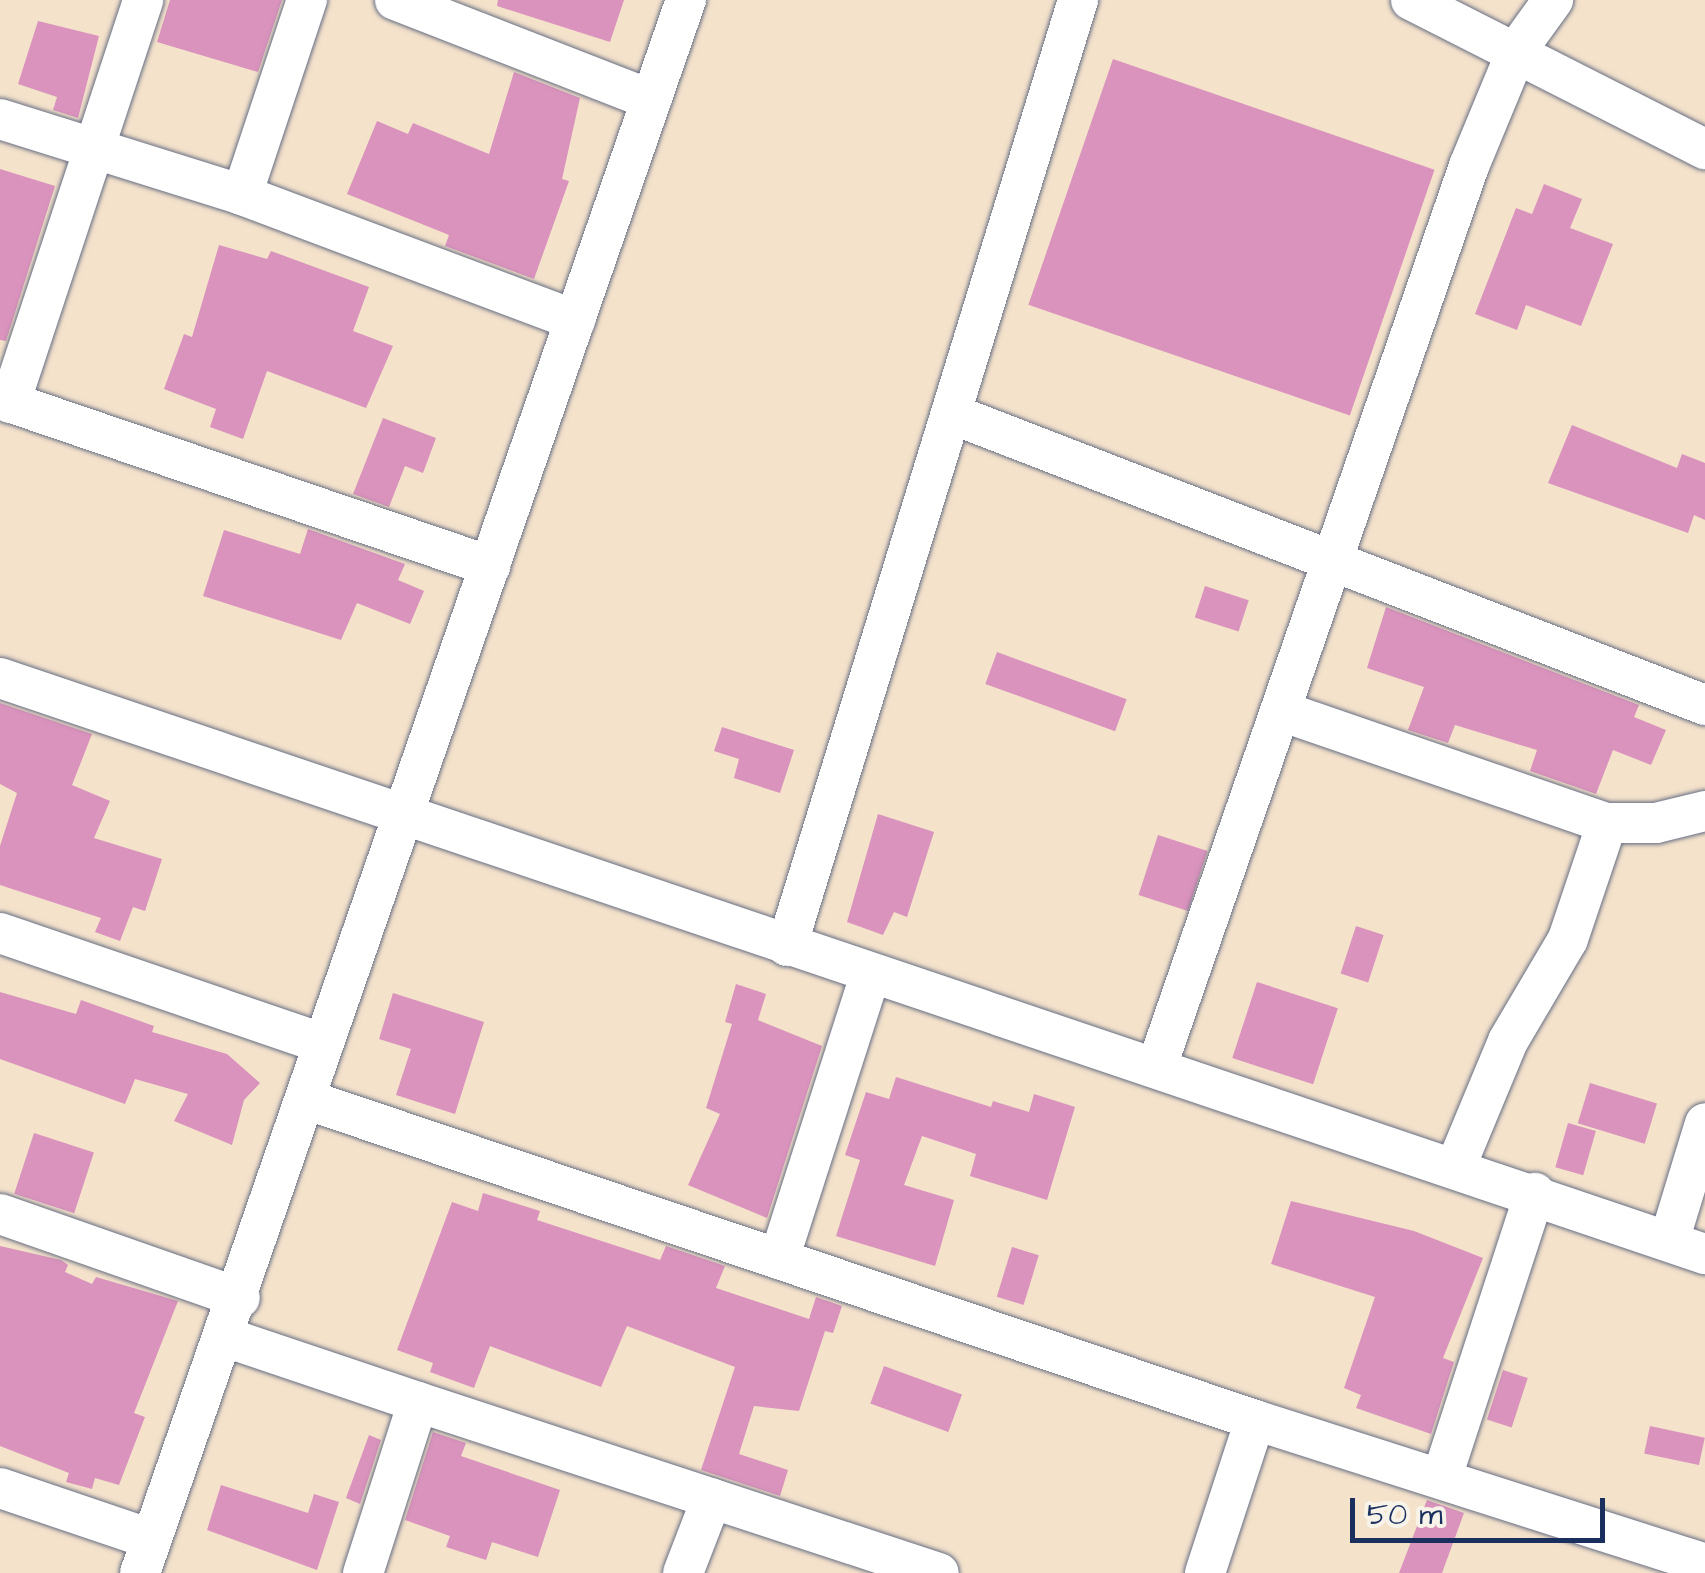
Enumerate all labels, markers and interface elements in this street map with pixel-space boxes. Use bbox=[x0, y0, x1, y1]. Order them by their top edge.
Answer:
scale bar bbox=[1355, 1478, 1610, 1540]
text: 50 m bbox=[1367, 1494, 1443, 1536]

